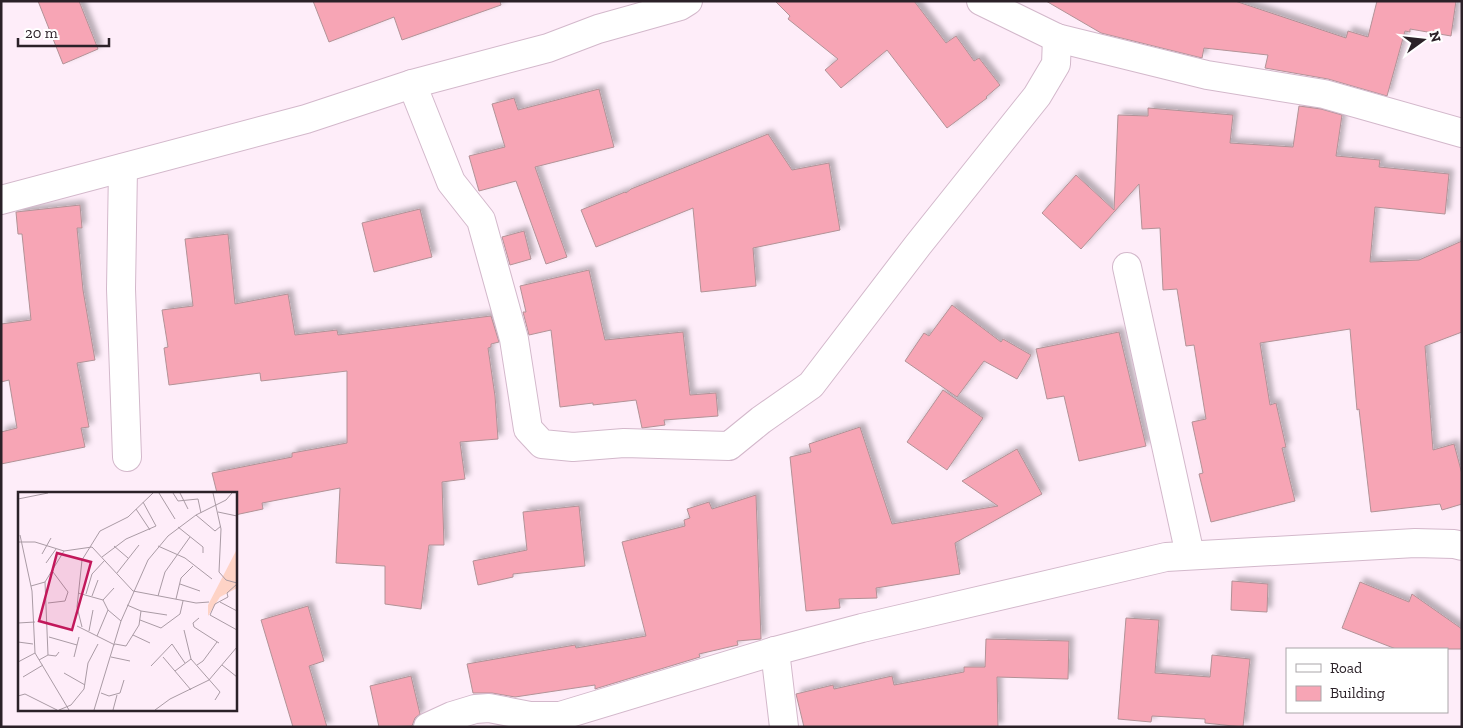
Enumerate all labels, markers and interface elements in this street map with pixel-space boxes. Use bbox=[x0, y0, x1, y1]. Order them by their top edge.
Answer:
scale bar bbox=[18, 15, 109, 47]
north arrow bbox=[1398, 15, 1448, 65]
text: 20 m bbox=[25, 24, 58, 42]
text: N bbox=[1425, 29, 1445, 44]
inset map bbox=[18, 492, 236, 710]
legend bbox=[1286, 648, 1448, 713]
text: Road bbox=[1330, 659, 1363, 677]
text: Building bbox=[1330, 684, 1385, 702]

